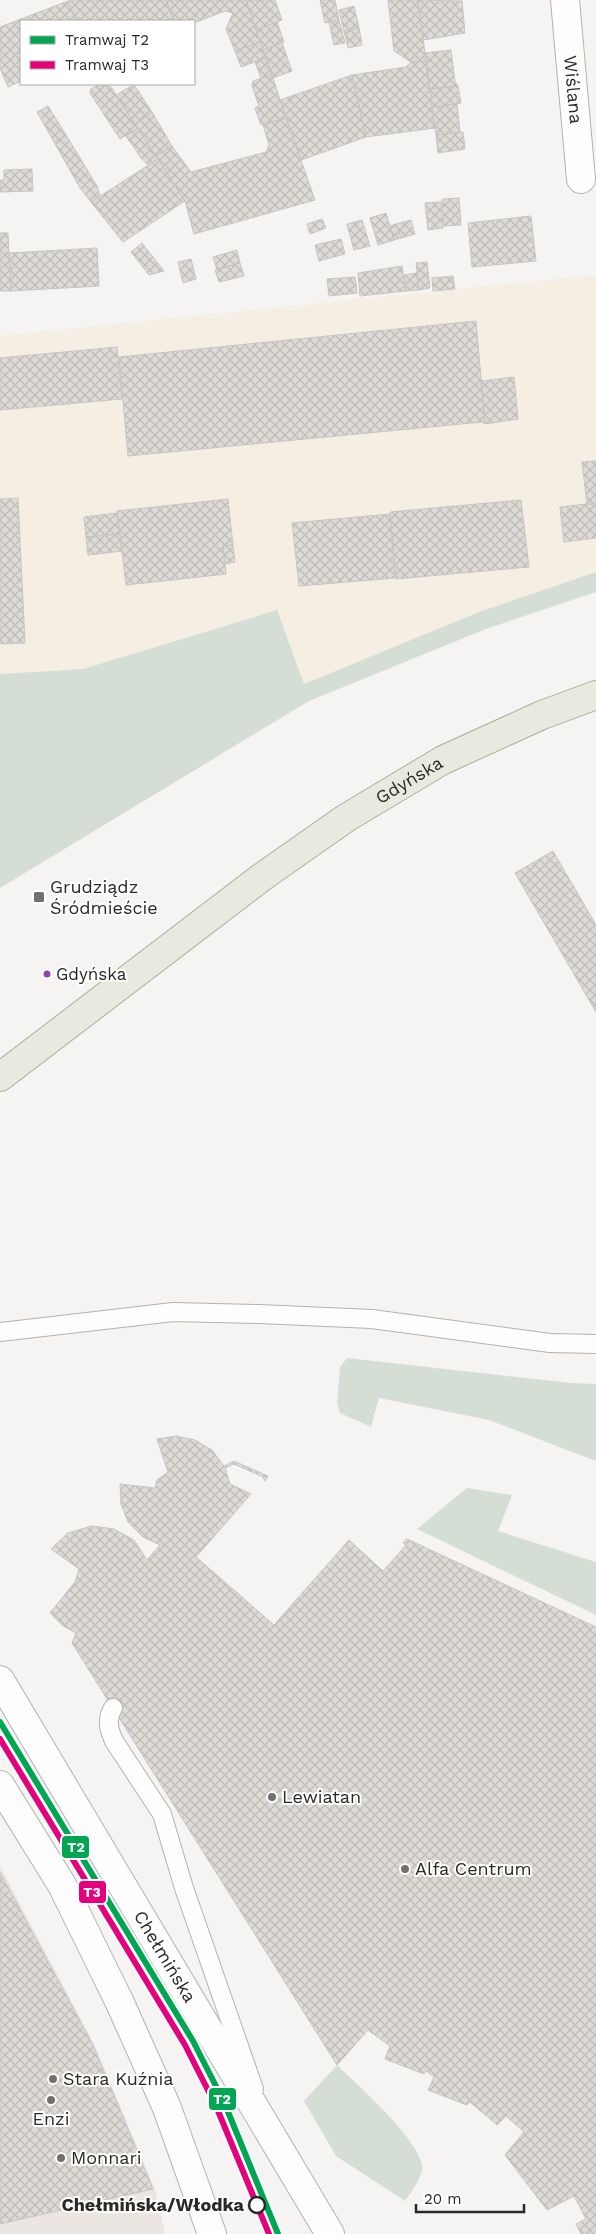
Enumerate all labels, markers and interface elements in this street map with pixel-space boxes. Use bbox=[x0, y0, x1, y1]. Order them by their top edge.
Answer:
legend bbox=[20, 20, 195, 85]
text: Tramwaj T2 bbox=[65, 31, 149, 49]
street label: Wiślana bbox=[560, 54, 587, 125]
text: Tramwaj T3 bbox=[65, 56, 149, 74]
street label: Gdyńska bbox=[372, 752, 446, 808]
place label: Grudziądz Śródmieście bbox=[50, 876, 158, 918]
marker: Grudziądz Śródmieście bbox=[32, 890, 46, 904]
place label: Gdyńska bbox=[56, 964, 127, 984]
marker: Gdyńska bbox=[42, 969, 52, 979]
place label: Lewiatan bbox=[282, 1786, 361, 1807]
marker: Lewiatan bbox=[266, 1791, 278, 1803]
line badge: T2 bbox=[61, 1835, 90, 1859]
text: T2 bbox=[67, 1839, 85, 1855]
place label: Alfa Centrum bbox=[415, 1858, 532, 1879]
marker: Alfa Centrum bbox=[399, 1863, 411, 1875]
line badge: T3 bbox=[78, 1880, 107, 1904]
text: T3 bbox=[83, 1884, 101, 1900]
street label: Chełmińska bbox=[130, 1907, 201, 2006]
place label: Stara Kuźnia bbox=[63, 2068, 173, 2089]
marker: Stara Kuźnia bbox=[47, 2073, 59, 2085]
line badge: T2 bbox=[208, 2087, 237, 2111]
text: T2 bbox=[213, 2091, 231, 2107]
marker: Enzi bbox=[45, 2094, 57, 2106]
place label: Enzi bbox=[32, 2108, 70, 2129]
place label: Monnari bbox=[71, 2147, 142, 2168]
marker: Monnari bbox=[55, 2152, 67, 2164]
scale bar bbox=[416, 2182, 524, 2214]
text: 20 m bbox=[424, 2190, 462, 2208]
place label: Chełmińska/Włodka bbox=[61, 2194, 245, 2215]
marker: Chełmińska/Włodka bbox=[248, 2196, 266, 2214]

